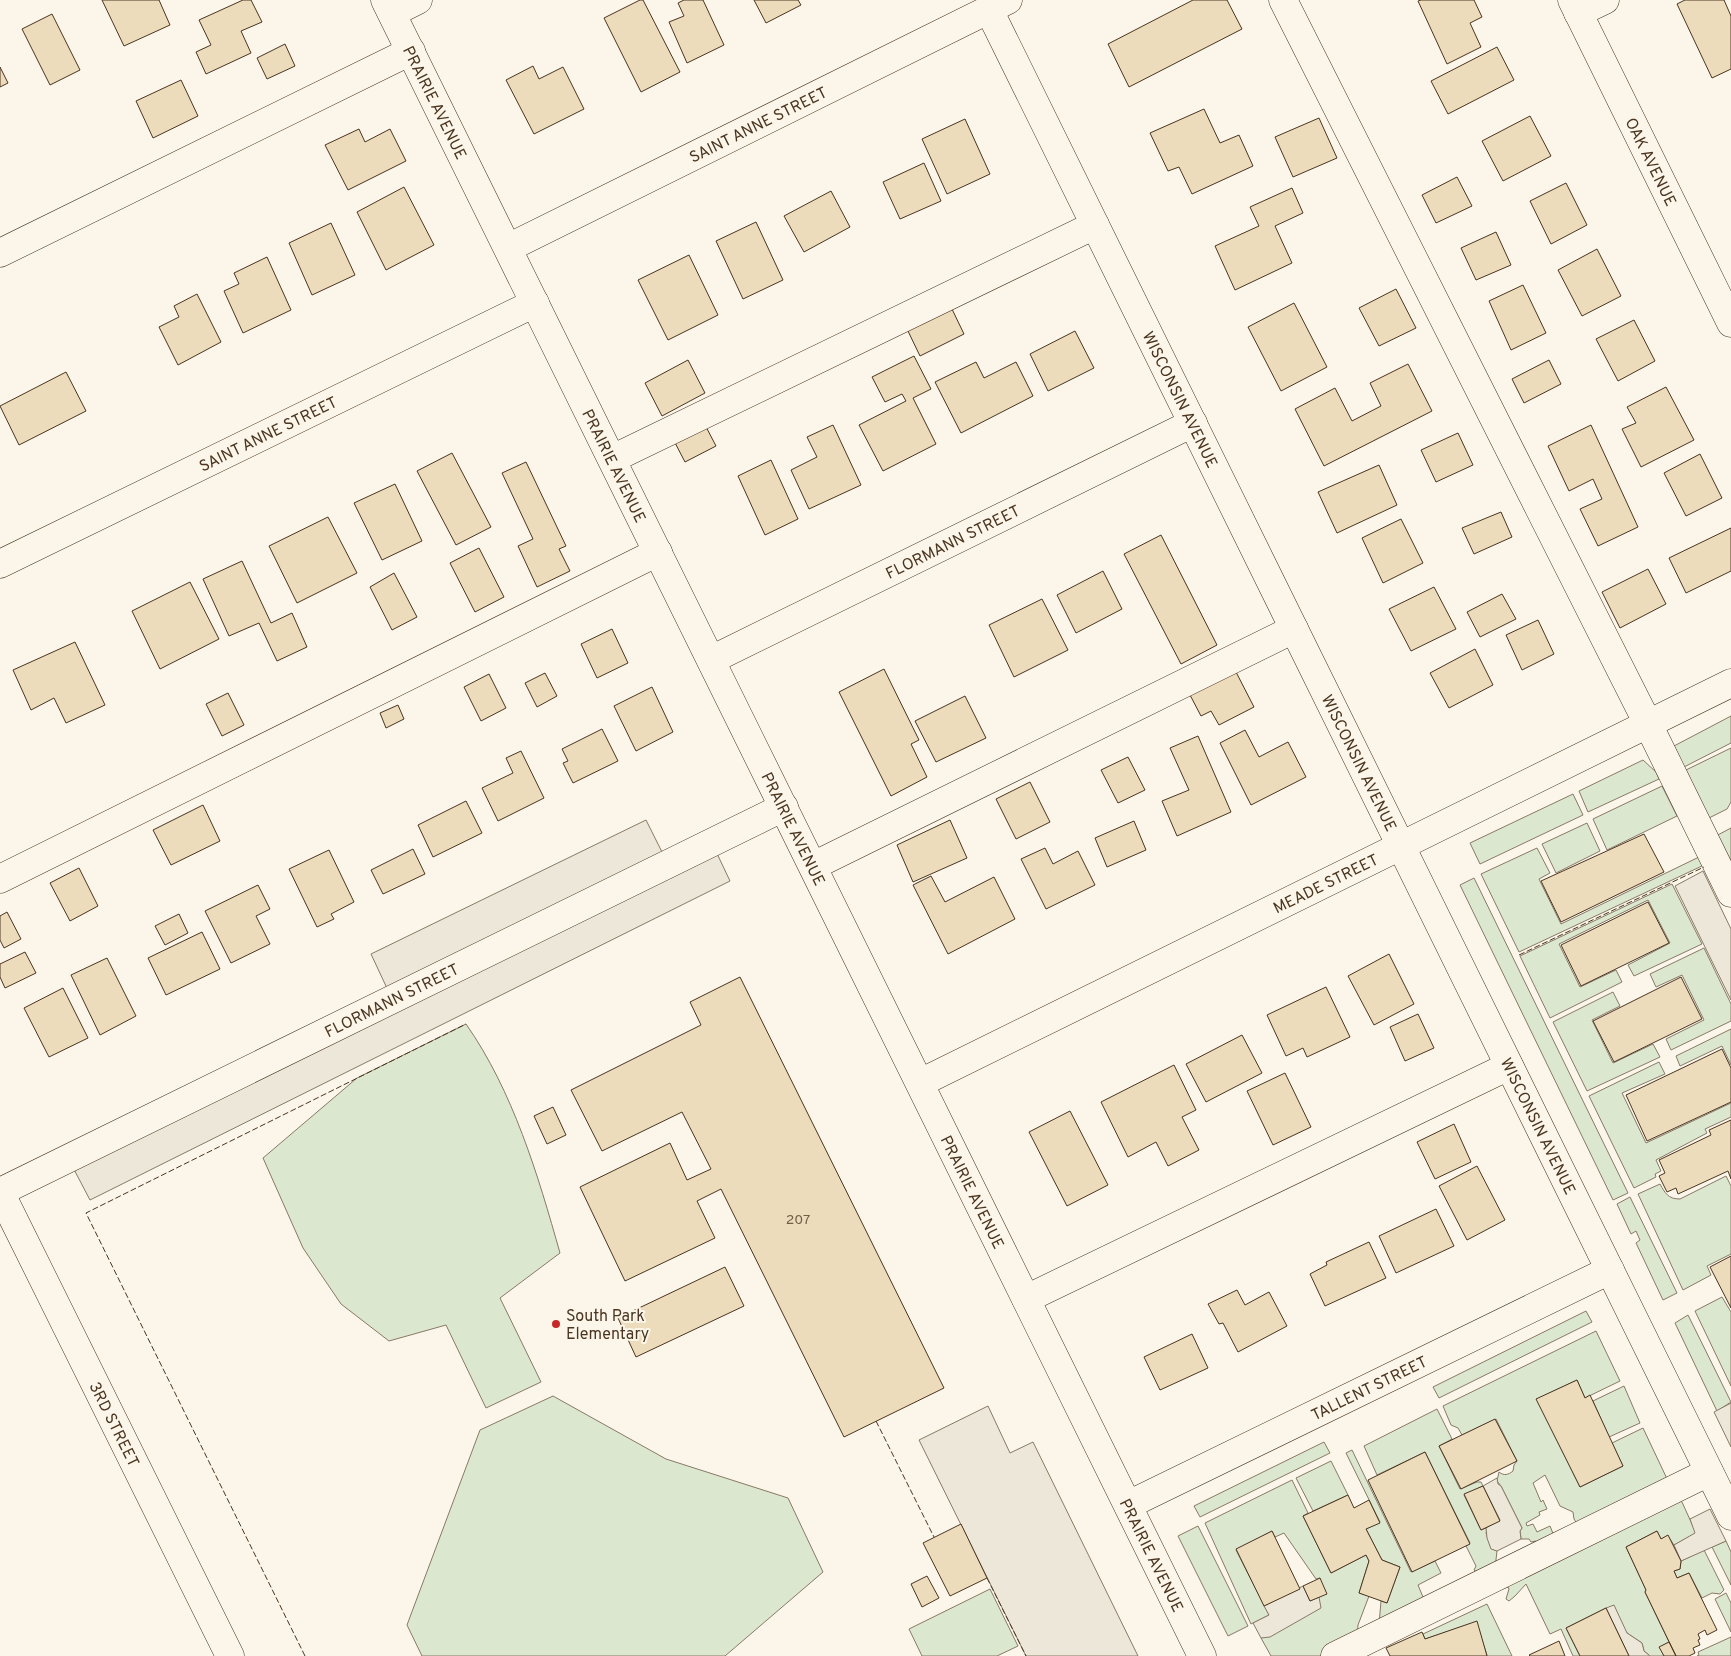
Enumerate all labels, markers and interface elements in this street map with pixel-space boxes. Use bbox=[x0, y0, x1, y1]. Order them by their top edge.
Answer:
street label: PRAIRIE AVENUE bbox=[397, 43, 470, 163]
street label: SAINT ANNE STREET bbox=[687, 83, 831, 168]
street label: OAK AVENUE bbox=[1619, 115, 1680, 210]
street label: WISCONSIN AVENUE bbox=[1137, 329, 1221, 472]
street label: SAINT ANNE STREET bbox=[196, 393, 341, 477]
street label: PRAIRIE AVENUE bbox=[576, 406, 649, 526]
street label: FLORMANN STREET bbox=[883, 502, 1024, 585]
street label: WISCONSIN AVENUE bbox=[1316, 692, 1400, 835]
street label: PRAIRIE AVENUE bbox=[756, 769, 828, 890]
street label: MEADE STREET bbox=[1270, 850, 1382, 919]
street label: FLORMANN STREET bbox=[322, 960, 463, 1043]
street label: WISCONSIN AVENUE bbox=[1495, 1055, 1579, 1198]
street label: PRAIRIE AVENUE bbox=[935, 1133, 1008, 1253]
house number: 207 bbox=[786, 1212, 810, 1229]
place label: South Park Elementary bbox=[566, 1307, 649, 1345]
marker: South Park Elementary bbox=[550, 1318, 562, 1330]
street label: TALLENT STREET bbox=[1308, 1353, 1431, 1426]
street label: 3RD STREET bbox=[84, 1379, 143, 1471]
street label: PRAIRIE AVENUE bbox=[1114, 1496, 1187, 1616]

